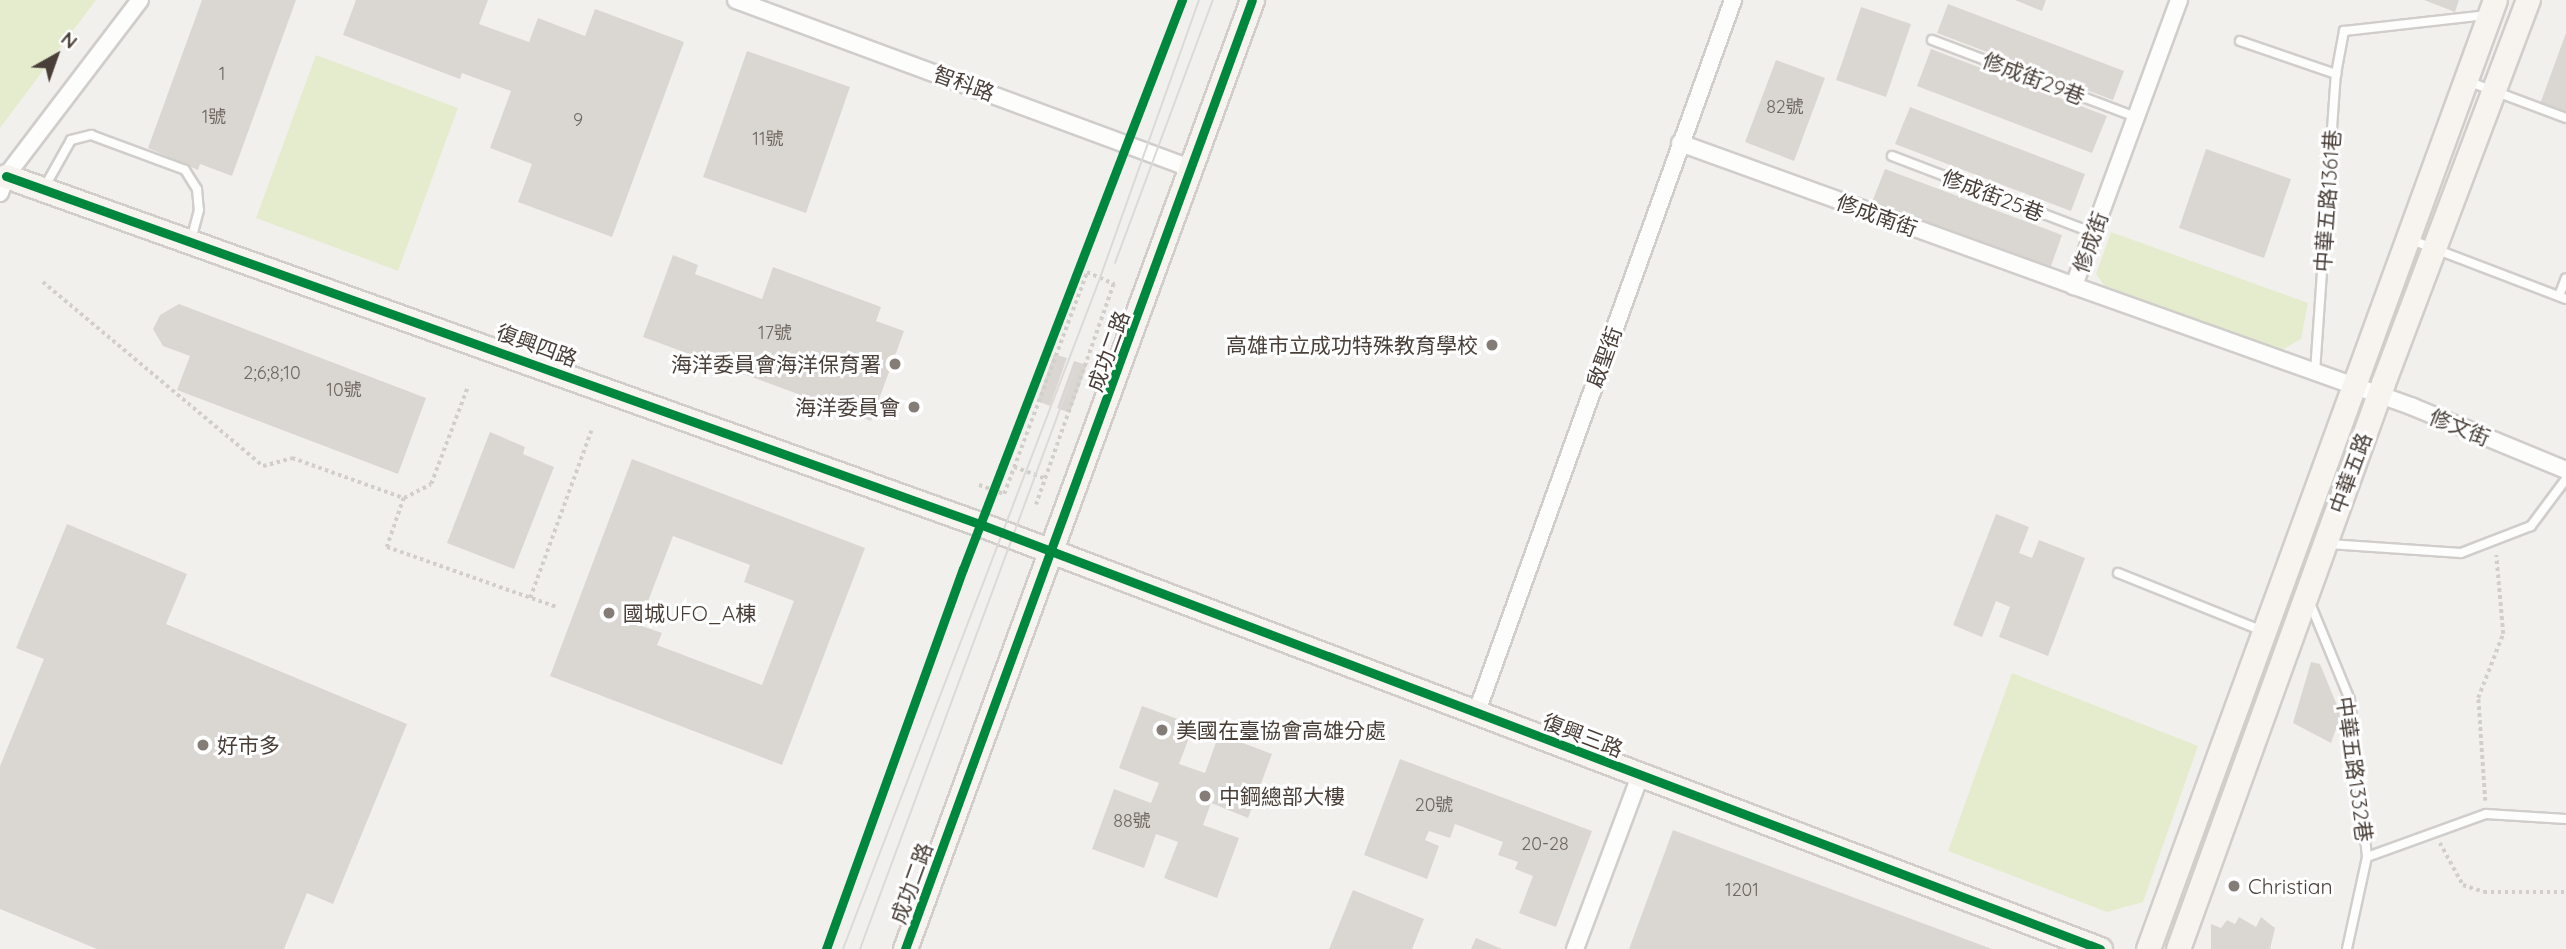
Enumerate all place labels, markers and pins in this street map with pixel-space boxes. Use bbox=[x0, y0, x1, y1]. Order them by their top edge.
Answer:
place label: 高雄市立成功特殊教育學校 bbox=[1226, 332, 1478, 358]
marker: 高雄市立成功特殊教育學校 bbox=[1484, 337, 1500, 353]
place label: 海洋委員會海洋保育署 bbox=[671, 351, 881, 377]
marker: 海洋委員會海洋保育署 bbox=[887, 356, 903, 372]
place label: 海洋委員會 bbox=[795, 394, 900, 420]
marker: 海洋委員會 bbox=[906, 399, 922, 415]
place label: 國城UFO_A棟 bbox=[623, 600, 756, 626]
marker: 國城UFO_A棟 bbox=[601, 605, 617, 621]
place label: 美國在臺協會高雄分處 bbox=[1176, 717, 1386, 743]
marker: 美國在臺協會高雄分處 bbox=[1154, 722, 1170, 738]
place label: 好市多 bbox=[217, 732, 280, 758]
marker: 好市多 bbox=[195, 737, 211, 753]
place label: 中鋼總部大樓 bbox=[1219, 783, 1345, 809]
marker: 中鋼總部大樓 bbox=[1197, 788, 1213, 804]
place label: Christian bbox=[2248, 873, 2333, 899]
marker: Christian bbox=[2226, 878, 2242, 894]

